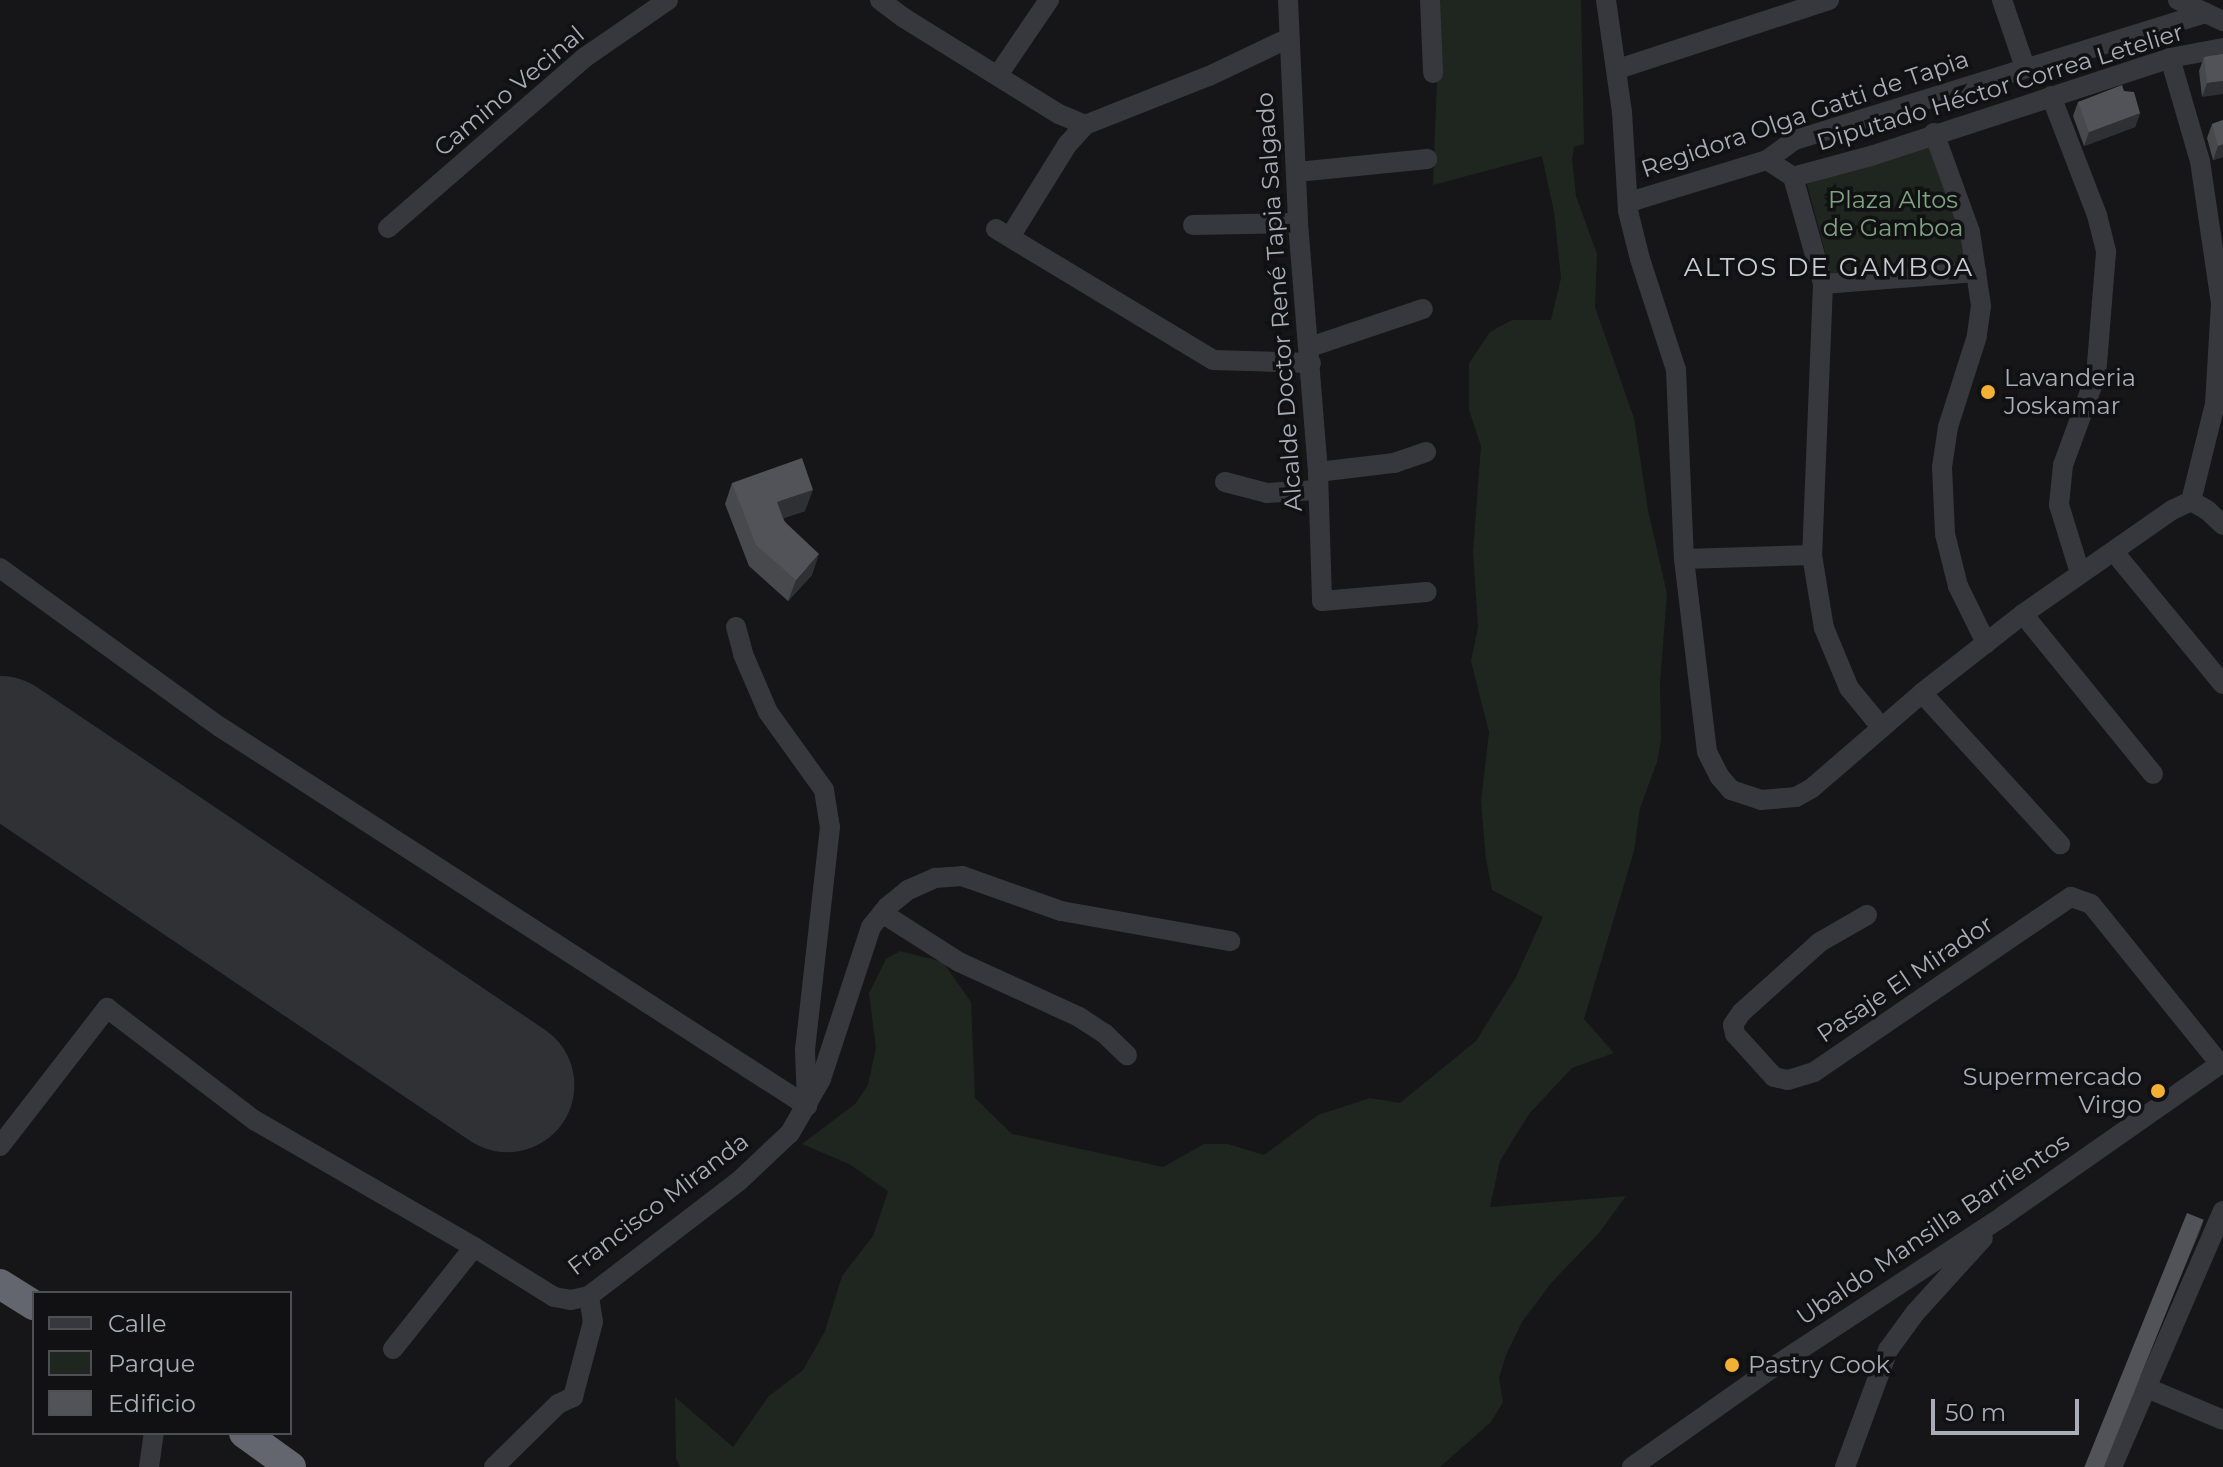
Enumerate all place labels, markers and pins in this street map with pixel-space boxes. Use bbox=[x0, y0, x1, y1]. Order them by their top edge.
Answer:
place label: Lavanderia Joskamar bbox=[2004, 364, 2136, 420]
marker: Lavanderia Joskamar bbox=[1979, 383, 1997, 401]
place label: Supermercado Virgo bbox=[1963, 1063, 2142, 1119]
marker: Supermercado Virgo bbox=[2149, 1082, 2167, 1100]
place label: Pastry Cook bbox=[1748, 1351, 1890, 1379]
marker: Pastry Cook bbox=[1723, 1356, 1741, 1374]

